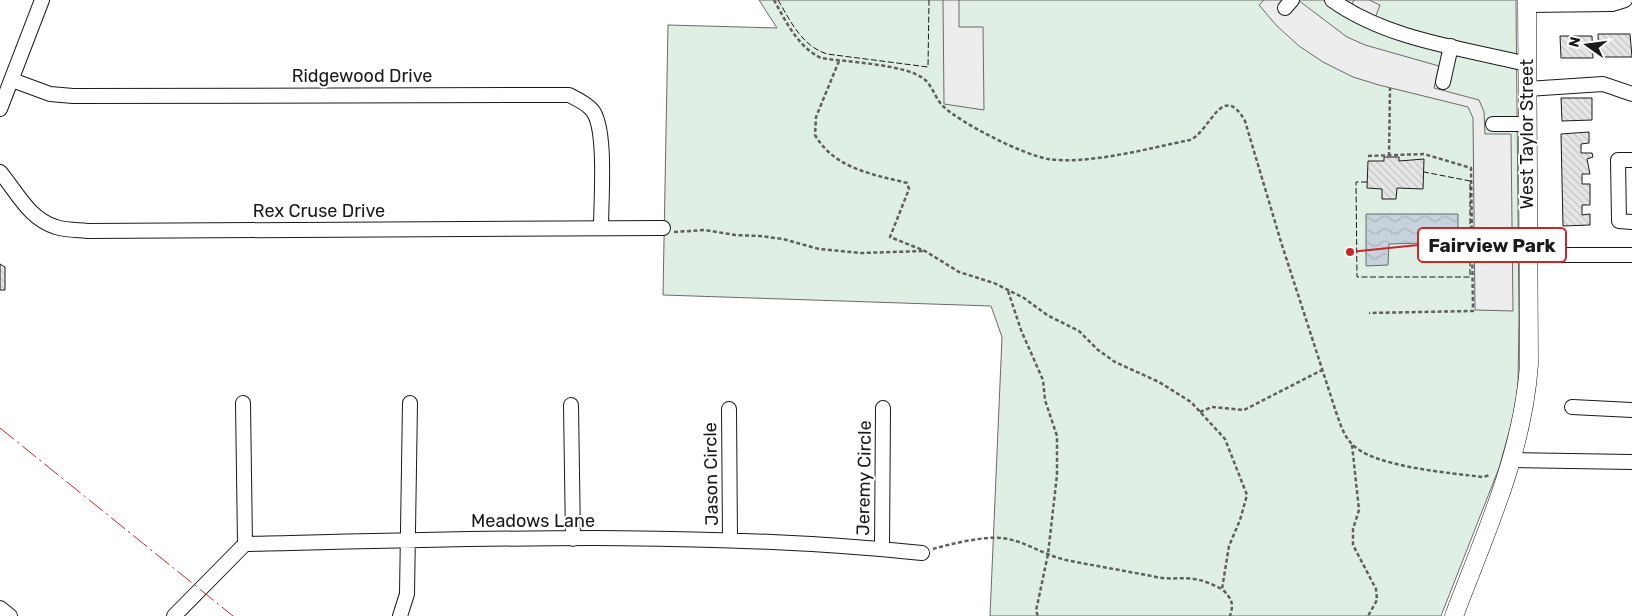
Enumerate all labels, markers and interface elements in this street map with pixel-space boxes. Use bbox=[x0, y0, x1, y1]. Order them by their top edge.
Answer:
north arrow bbox=[1562, 20, 1612, 70]
text: N bbox=[1565, 35, 1584, 49]
street label: West Taylor Street bbox=[1516, 59, 1538, 209]
street label: Ridgewood Drive bbox=[292, 65, 432, 87]
street label: Rex Cruse Drive bbox=[253, 200, 385, 222]
callout: Fairview Park bbox=[1418, 228, 1566, 262]
text: Fairview Park bbox=[1428, 234, 1556, 257]
street label: Jeremy Circle bbox=[852, 420, 876, 536]
street label: Jason Circle bbox=[699, 422, 723, 526]
street label: Meadows Lane bbox=[471, 510, 595, 532]

